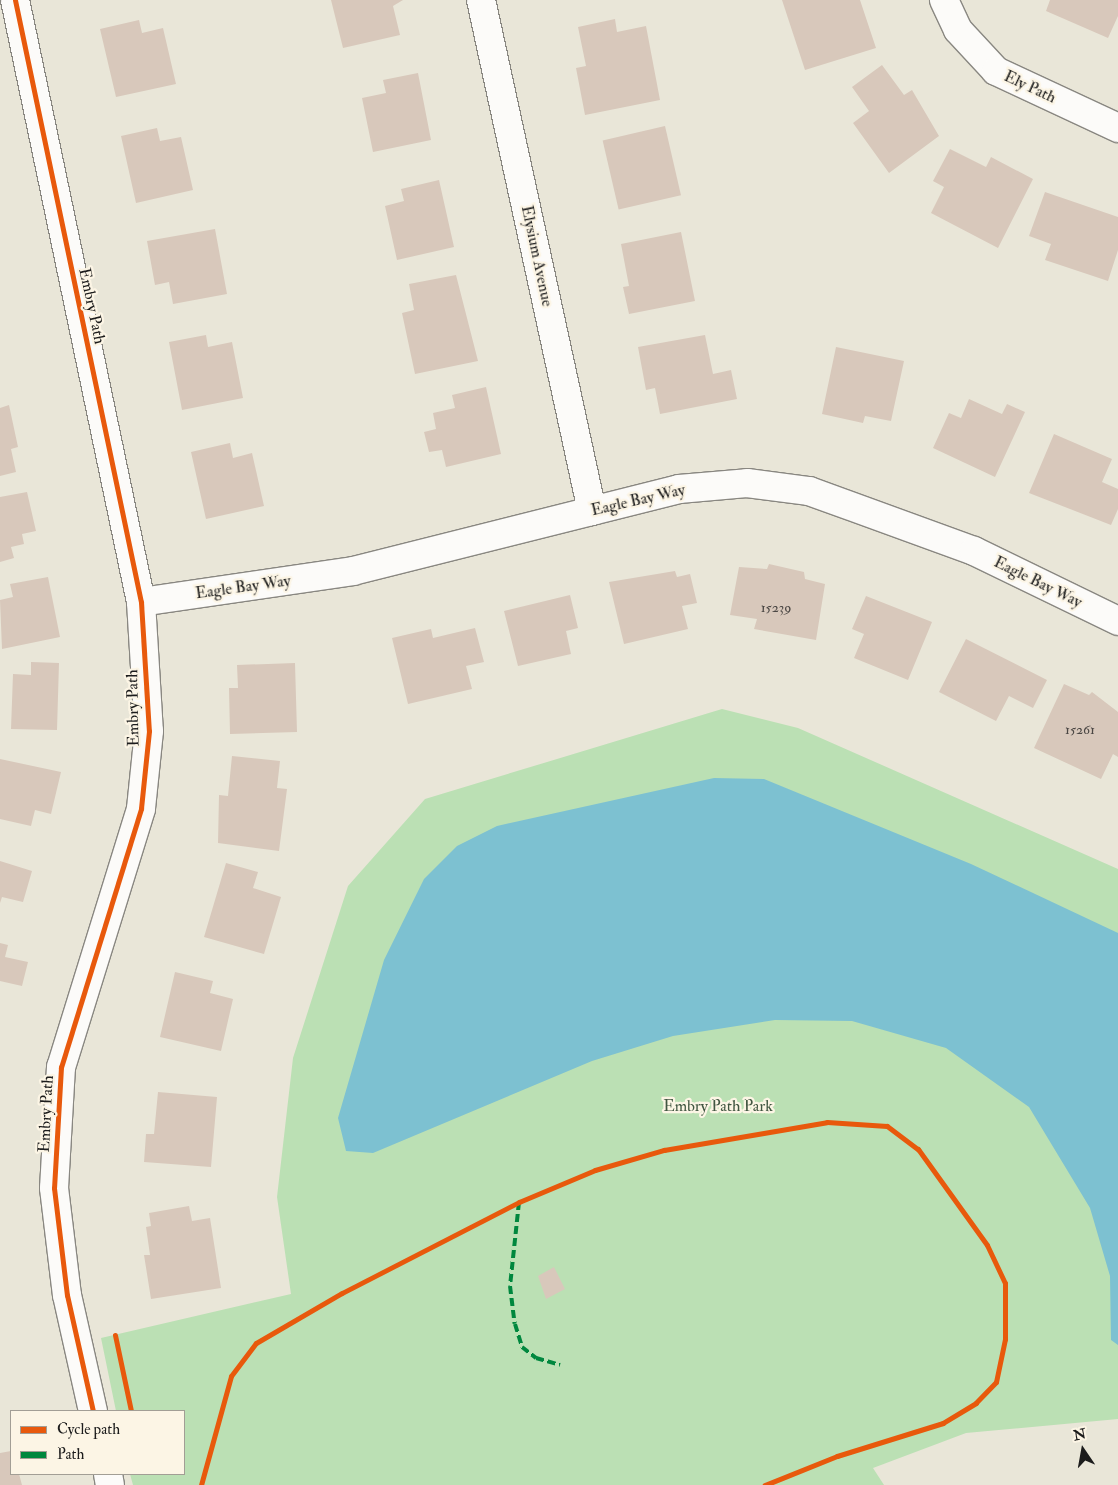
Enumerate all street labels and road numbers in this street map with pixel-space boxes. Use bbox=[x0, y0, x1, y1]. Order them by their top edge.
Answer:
street label: Ely Path bbox=[1001, 67, 1059, 107]
street label: Elysium Avenue bbox=[517, 204, 557, 308]
street label: Embry Path bbox=[75, 266, 109, 346]
street label: Eagle Bay Way bbox=[589, 480, 687, 520]
street label: Eagle Bay Way bbox=[991, 552, 1085, 612]
street label: Eagle Bay Way bbox=[194, 571, 292, 603]
street label: Embry Path bbox=[123, 669, 143, 747]
street label: Embry Path bbox=[34, 1075, 58, 1153]

